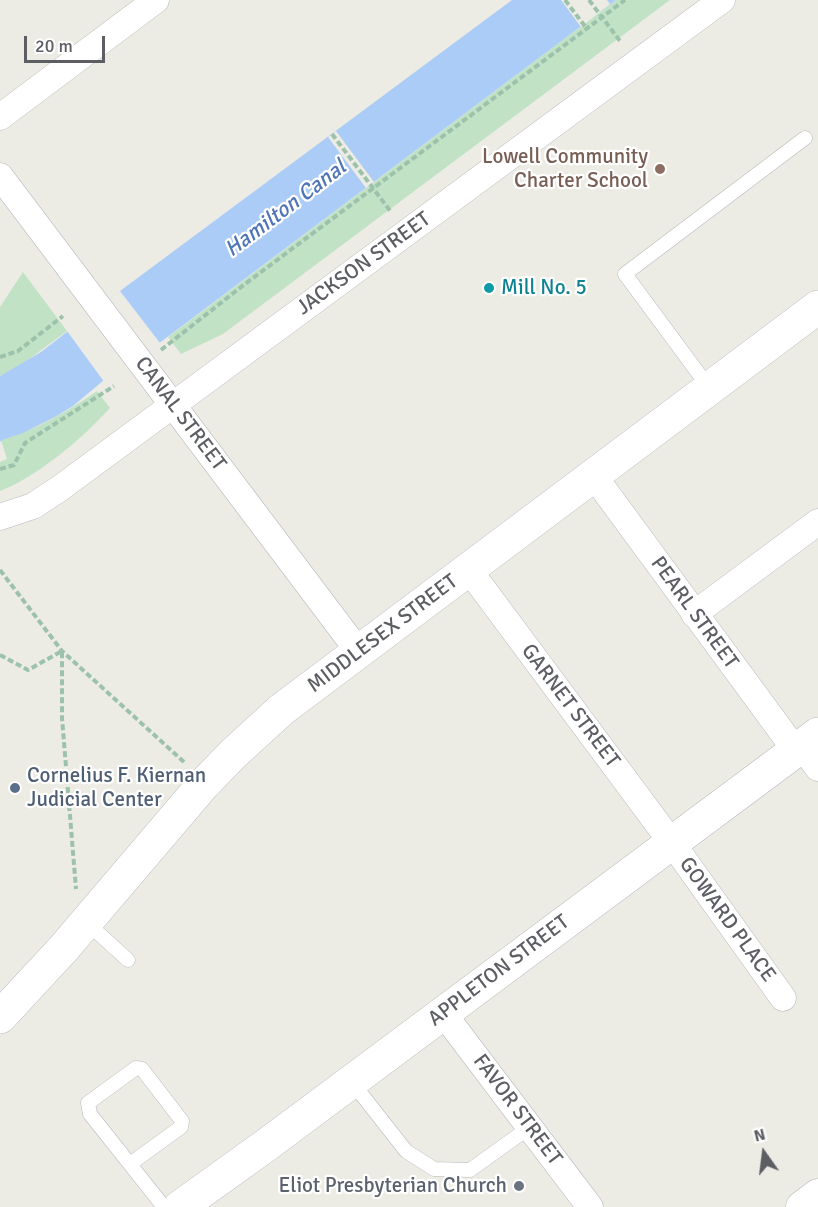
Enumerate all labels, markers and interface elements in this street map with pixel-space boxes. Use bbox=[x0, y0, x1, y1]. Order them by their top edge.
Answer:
scale bar bbox=[27, 24, 108, 62]
text: 20 m bbox=[35, 35, 73, 57]
place label: Lowell Community Charter School bbox=[482, 144, 648, 194]
water label: Hamilton Canal bbox=[220, 155, 352, 263]
marker: Lowell Community Charter School bbox=[653, 162, 667, 176]
street label: JACKSON STREET bbox=[292, 207, 436, 321]
place label: Mill No. 5 bbox=[501, 275, 587, 301]
marker: Mill No. 5 bbox=[482, 281, 496, 295]
street label: CANAL STREET bbox=[129, 352, 231, 476]
street label: PEARL STREET bbox=[645, 552, 743, 674]
street label: MIDDLESEX STREET bbox=[303, 569, 463, 699]
street label: GARNET STREET bbox=[515, 639, 625, 773]
place label: Cornelius F. Kiernan Judicial Center bbox=[27, 763, 206, 813]
marker: Cornelius F. Kiernan Judicial Center bbox=[8, 781, 22, 795]
street label: GOWARD PLACE bbox=[673, 853, 781, 987]
street label: APPLETON STREET bbox=[424, 910, 574, 1032]
street label: FAVOR STREET bbox=[467, 1050, 567, 1170]
north arrow bbox=[734, 1123, 794, 1183]
text: N bbox=[752, 1124, 767, 1147]
place label: Eliot Presbyterian Church bbox=[278, 1173, 507, 1199]
marker: Eliot Presbyterian Church bbox=[512, 1179, 526, 1193]

